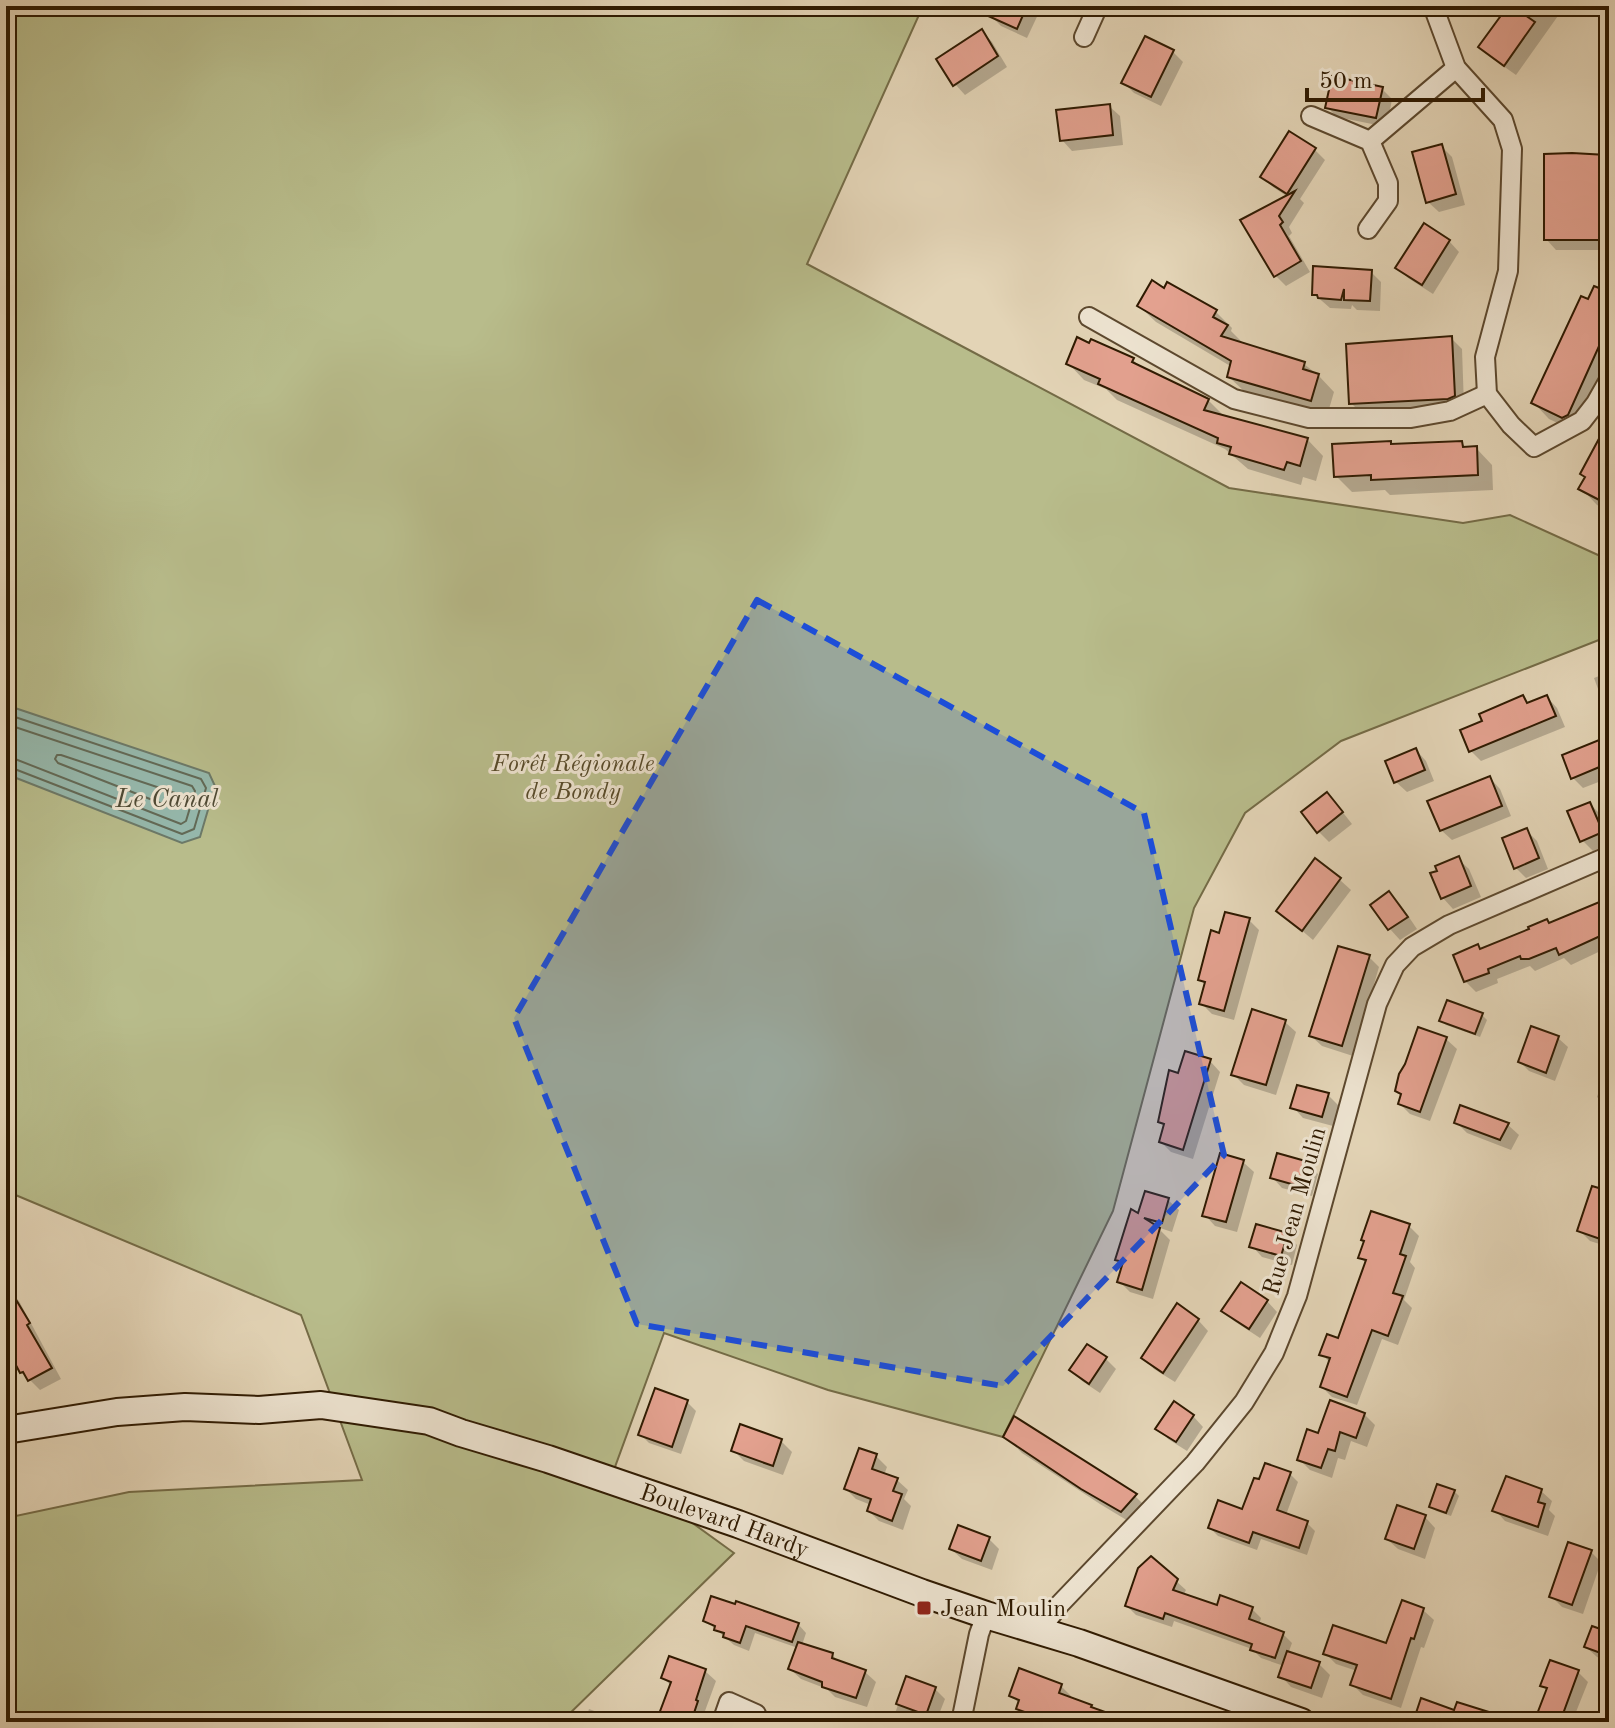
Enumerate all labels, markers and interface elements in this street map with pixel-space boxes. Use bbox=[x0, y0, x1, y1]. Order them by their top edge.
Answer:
scale bar bbox=[1307, 52, 1483, 102]
text: 50 m bbox=[1319, 70, 1373, 94]
park label: Forêt Régionale de Bondy bbox=[490, 753, 655, 805]
water label: Le Canal bbox=[114, 787, 219, 813]
street label: Rue Jean Moulin bbox=[1260, 1125, 1331, 1299]
street label: Boulevard Hardy bbox=[636, 1481, 812, 1564]
place label: Jean Moulin bbox=[940, 1598, 1066, 1622]
marker: Jean Moulin bbox=[915, 1599, 933, 1617]

